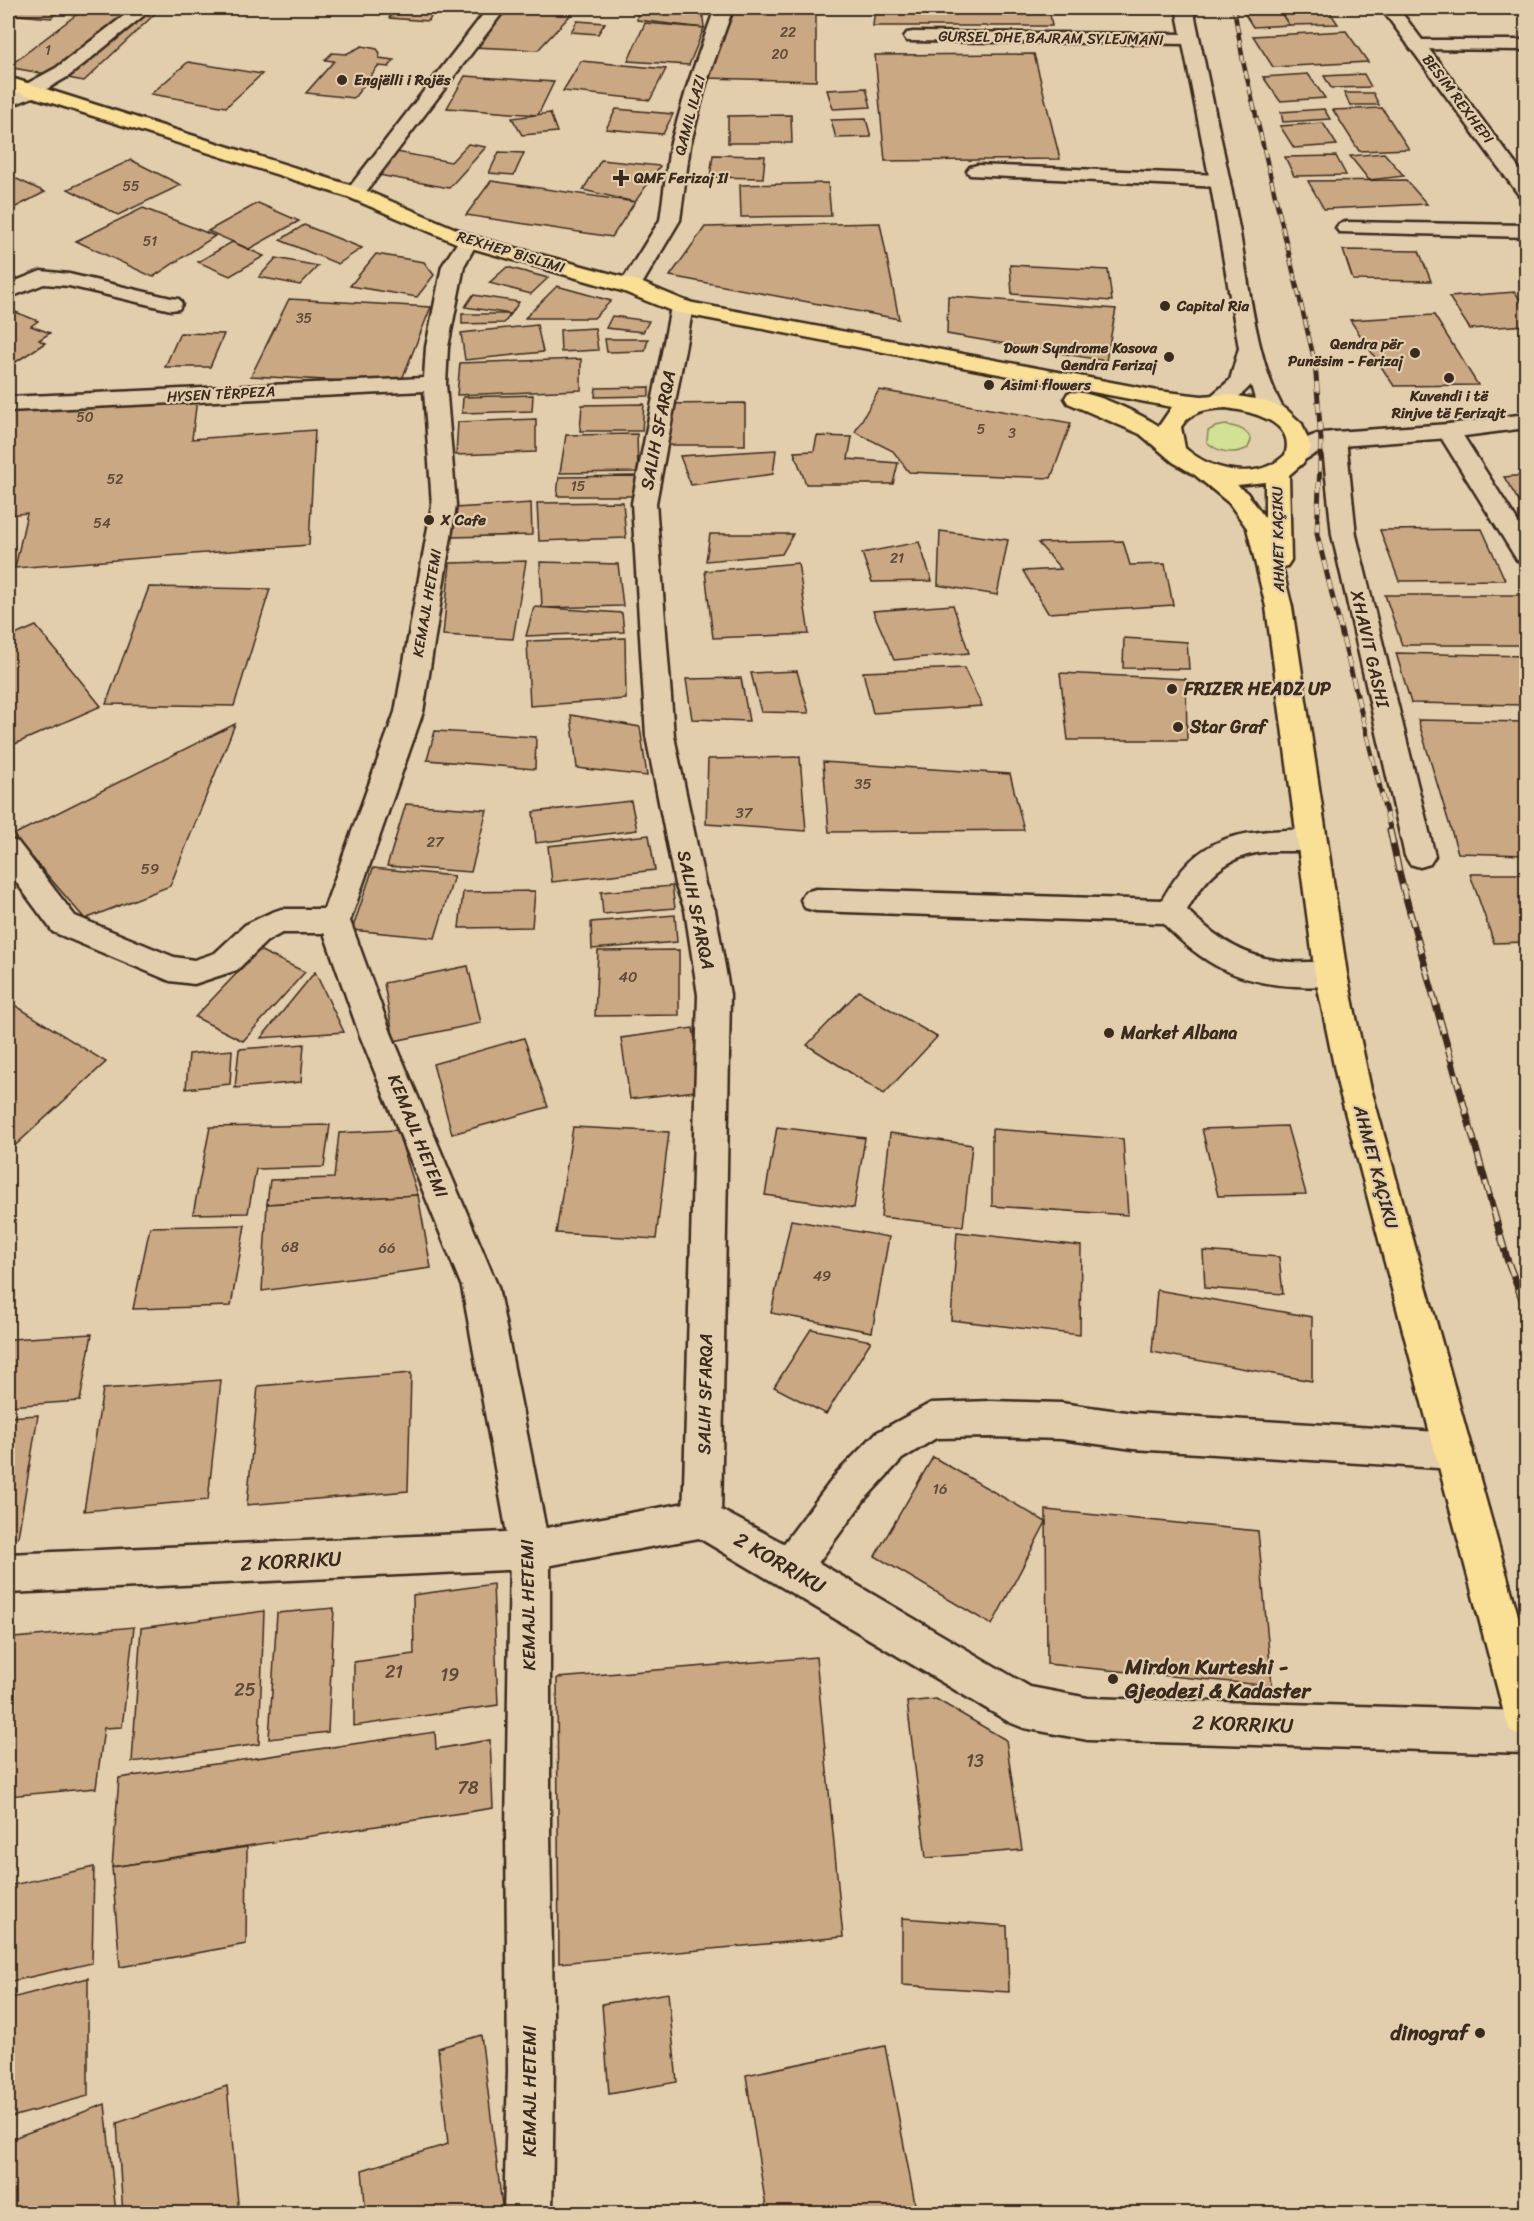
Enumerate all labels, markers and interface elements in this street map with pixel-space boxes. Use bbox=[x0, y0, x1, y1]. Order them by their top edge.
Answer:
house number: 22 bbox=[780, 20, 796, 45]
street label: GURSEL DHE BAJRAM SYLEJMANI bbox=[938, 23, 1164, 53]
house number: 1 bbox=[45, 38, 51, 63]
house number: 20 bbox=[772, 42, 789, 67]
street label: BESIM REXHEPI bbox=[1415, 48, 1501, 150]
place label: Engjëlli i Rojës bbox=[354, 67, 452, 93]
street label: QAMIL ILAZI bbox=[667, 71, 713, 158]
marker: Engjëlli i Rojës bbox=[335, 73, 349, 87]
place label: QMF Ferizaj II bbox=[633, 165, 729, 191]
marker: QMF Ferizaj II bbox=[612, 169, 630, 187]
house number: 55 bbox=[122, 174, 140, 199]
street label: REXHEP BISLIMI bbox=[454, 223, 569, 281]
house number: 51 bbox=[143, 229, 157, 254]
place label: Capital Ria bbox=[1176, 293, 1249, 319]
marker: Capital Ria bbox=[1158, 299, 1172, 313]
house number: 35 bbox=[296, 306, 313, 331]
place label: Qendra për Punësim - Ferizaj bbox=[1288, 331, 1405, 374]
place label: Down Syndrome Kosova Qendra Ferizaj bbox=[1003, 335, 1159, 378]
marker: Qendra për Punësim - Ferizaj bbox=[1408, 346, 1422, 360]
marker: Down Syndrome Kosova Qendra Ferizaj bbox=[1162, 350, 1176, 364]
street label: SALIH SFARQA bbox=[631, 367, 685, 493]
marker: Kuvendi i të Rinjve të Ferizajt bbox=[1442, 371, 1456, 385]
place label: Asimi flowers bbox=[1000, 372, 1092, 398]
street label: HYSEN TËRPEZA bbox=[166, 378, 276, 410]
marker: Asimi flowers bbox=[982, 378, 996, 392]
place label: Kuvendi i të Rinjve të Ferizajt bbox=[1391, 383, 1507, 426]
house number: 50 bbox=[76, 405, 94, 430]
house number: 5 bbox=[977, 417, 986, 442]
house number: 3 bbox=[1008, 421, 1016, 446]
house number: 52 bbox=[107, 467, 123, 492]
house number: 15 bbox=[571, 474, 586, 499]
street label: AHMET KAÇIKU bbox=[1264, 486, 1292, 593]
place label: X Cafe bbox=[440, 507, 486, 533]
house number: 54 bbox=[93, 511, 111, 536]
marker: X Cafe bbox=[422, 513, 436, 527]
street label: KEMAJL HETEMI bbox=[405, 546, 449, 659]
house number: 21 bbox=[890, 546, 904, 571]
street label: XHAVIT GASHI bbox=[1341, 586, 1399, 713]
place label: FRIZER HEADZ UP bbox=[1183, 673, 1331, 705]
marker: FRIZER HEADZ UP bbox=[1165, 682, 1179, 696]
place label: Star Graf bbox=[1189, 711, 1269, 743]
marker: Star Graf bbox=[1171, 720, 1185, 734]
house number: 35 bbox=[854, 771, 872, 797]
house number: 37 bbox=[736, 800, 754, 826]
house number: 27 bbox=[426, 829, 445, 855]
street label: SALIH SFARQA bbox=[668, 847, 724, 973]
house number: 59 bbox=[141, 856, 159, 882]
house number: 40 bbox=[619, 964, 637, 990]
place label: Market Albana bbox=[1120, 1017, 1237, 1049]
marker: Market Albana bbox=[1102, 1026, 1116, 1040]
street label: KEMAJL HETEMI bbox=[379, 1069, 458, 1203]
street label: AHMET KAÇIKU bbox=[1344, 1100, 1408, 1233]
house number: 68 bbox=[281, 1234, 299, 1260]
house number: 66 bbox=[378, 1235, 396, 1261]
house number: 49 bbox=[813, 1263, 831, 1289]
street label: SALIH SFARQA bbox=[688, 1333, 722, 1455]
house number: 16 bbox=[933, 1476, 947, 1502]
street label: 2 KORRIKU bbox=[726, 1521, 834, 1605]
street label: 2 KORRIKU bbox=[239, 1539, 343, 1583]
street label: KEMAJL HETEMI bbox=[511, 1539, 545, 1671]
place label: Mirdon Kurteshi - Gjeodezi & Kadaster bbox=[1124, 1648, 1312, 1710]
house number: 21 bbox=[385, 1656, 403, 1688]
house number: 19 bbox=[441, 1659, 459, 1691]
marker: Mirdon Kurteshi - Gjeodezi & Kadaster bbox=[1106, 1672, 1120, 1686]
house number: 25 bbox=[234, 1674, 256, 1706]
street label: 2 KORRIKU bbox=[1191, 1703, 1295, 1745]
house number: 13 bbox=[966, 1745, 984, 1777]
house number: 78 bbox=[457, 1772, 479, 1804]
place label: dinograf bbox=[1390, 2014, 1471, 2052]
street label: KEMAJL HETEMI bbox=[514, 2025, 546, 2157]
marker: dinograf bbox=[1473, 2026, 1487, 2040]

